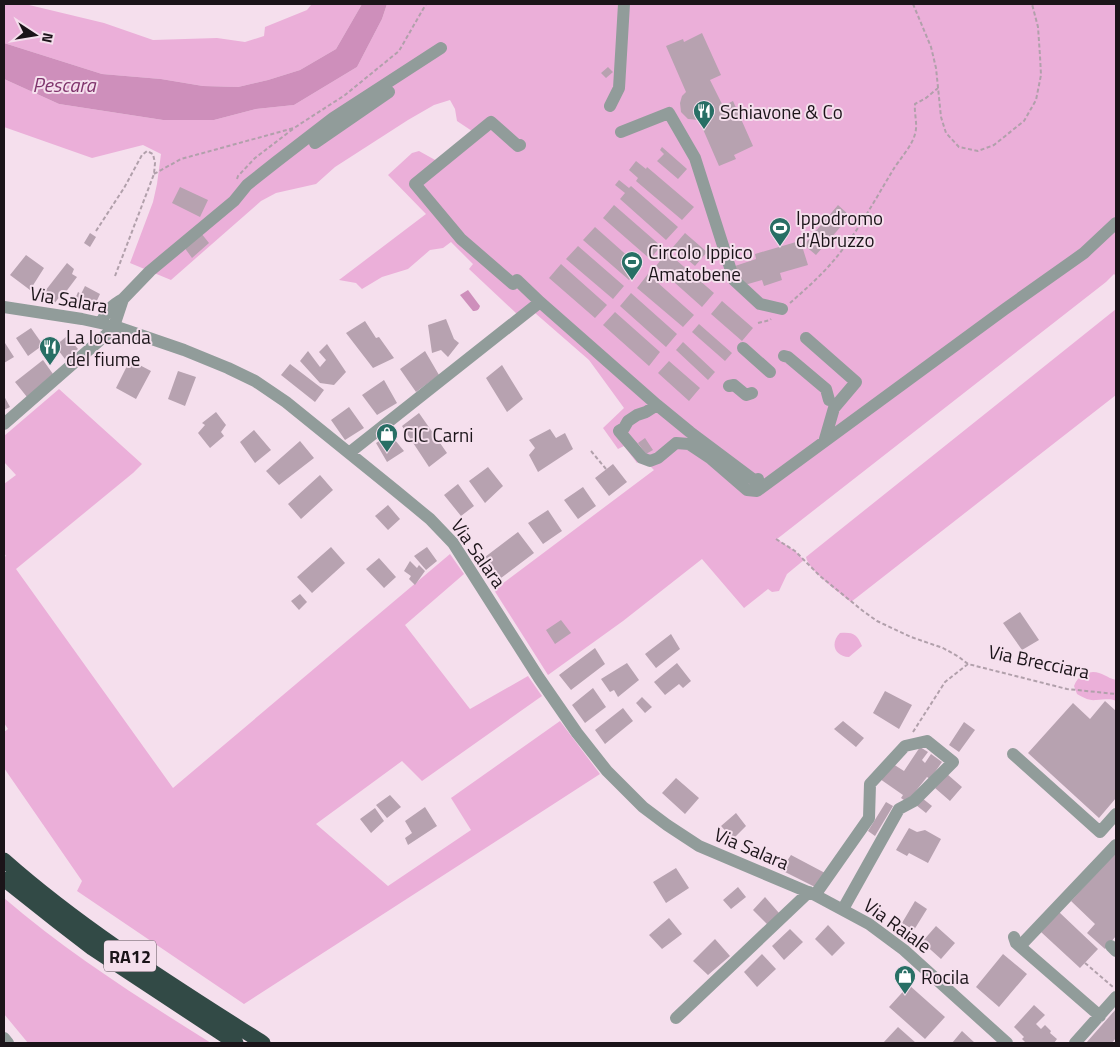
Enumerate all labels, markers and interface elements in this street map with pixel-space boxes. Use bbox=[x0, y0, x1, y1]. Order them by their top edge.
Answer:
north arrow bbox=[10, 10, 60, 60]
text: N bbox=[37, 31, 59, 45]
water label: Pescara bbox=[33, 69, 96, 100]
place label: Schiavone & Co bbox=[720, 97, 843, 126]
restaurant icon: Schiavone & Co bbox=[692, 99, 716, 130]
place label: Ippodromo d'Abruzzo bbox=[796, 203, 883, 254]
sports icon: Ippodromo d'Abruzzo bbox=[768, 216, 792, 247]
place label: Circolo Ippico Amatobene bbox=[648, 237, 753, 288]
sports icon: Circolo Ippico Amatobene bbox=[620, 250, 644, 281]
street label: Via Salara bbox=[28, 278, 111, 320]
place label: La locanda del fiume bbox=[66, 322, 151, 373]
restaurant icon: La locanda del fiume bbox=[38, 335, 62, 366]
place label: CIC Carni bbox=[403, 420, 473, 449]
shop icon: CIC Carni bbox=[375, 422, 399, 453]
street label: Via Salara bbox=[445, 512, 514, 594]
street label: Via Brecciara bbox=[986, 636, 1093, 686]
street label: Via Salara bbox=[710, 819, 794, 877]
street label: Via Raiale bbox=[858, 890, 938, 960]
road number: RA12 bbox=[104, 940, 156, 971]
place label: Rocila bbox=[921, 962, 969, 991]
shop icon: Rocila bbox=[893, 964, 917, 995]

